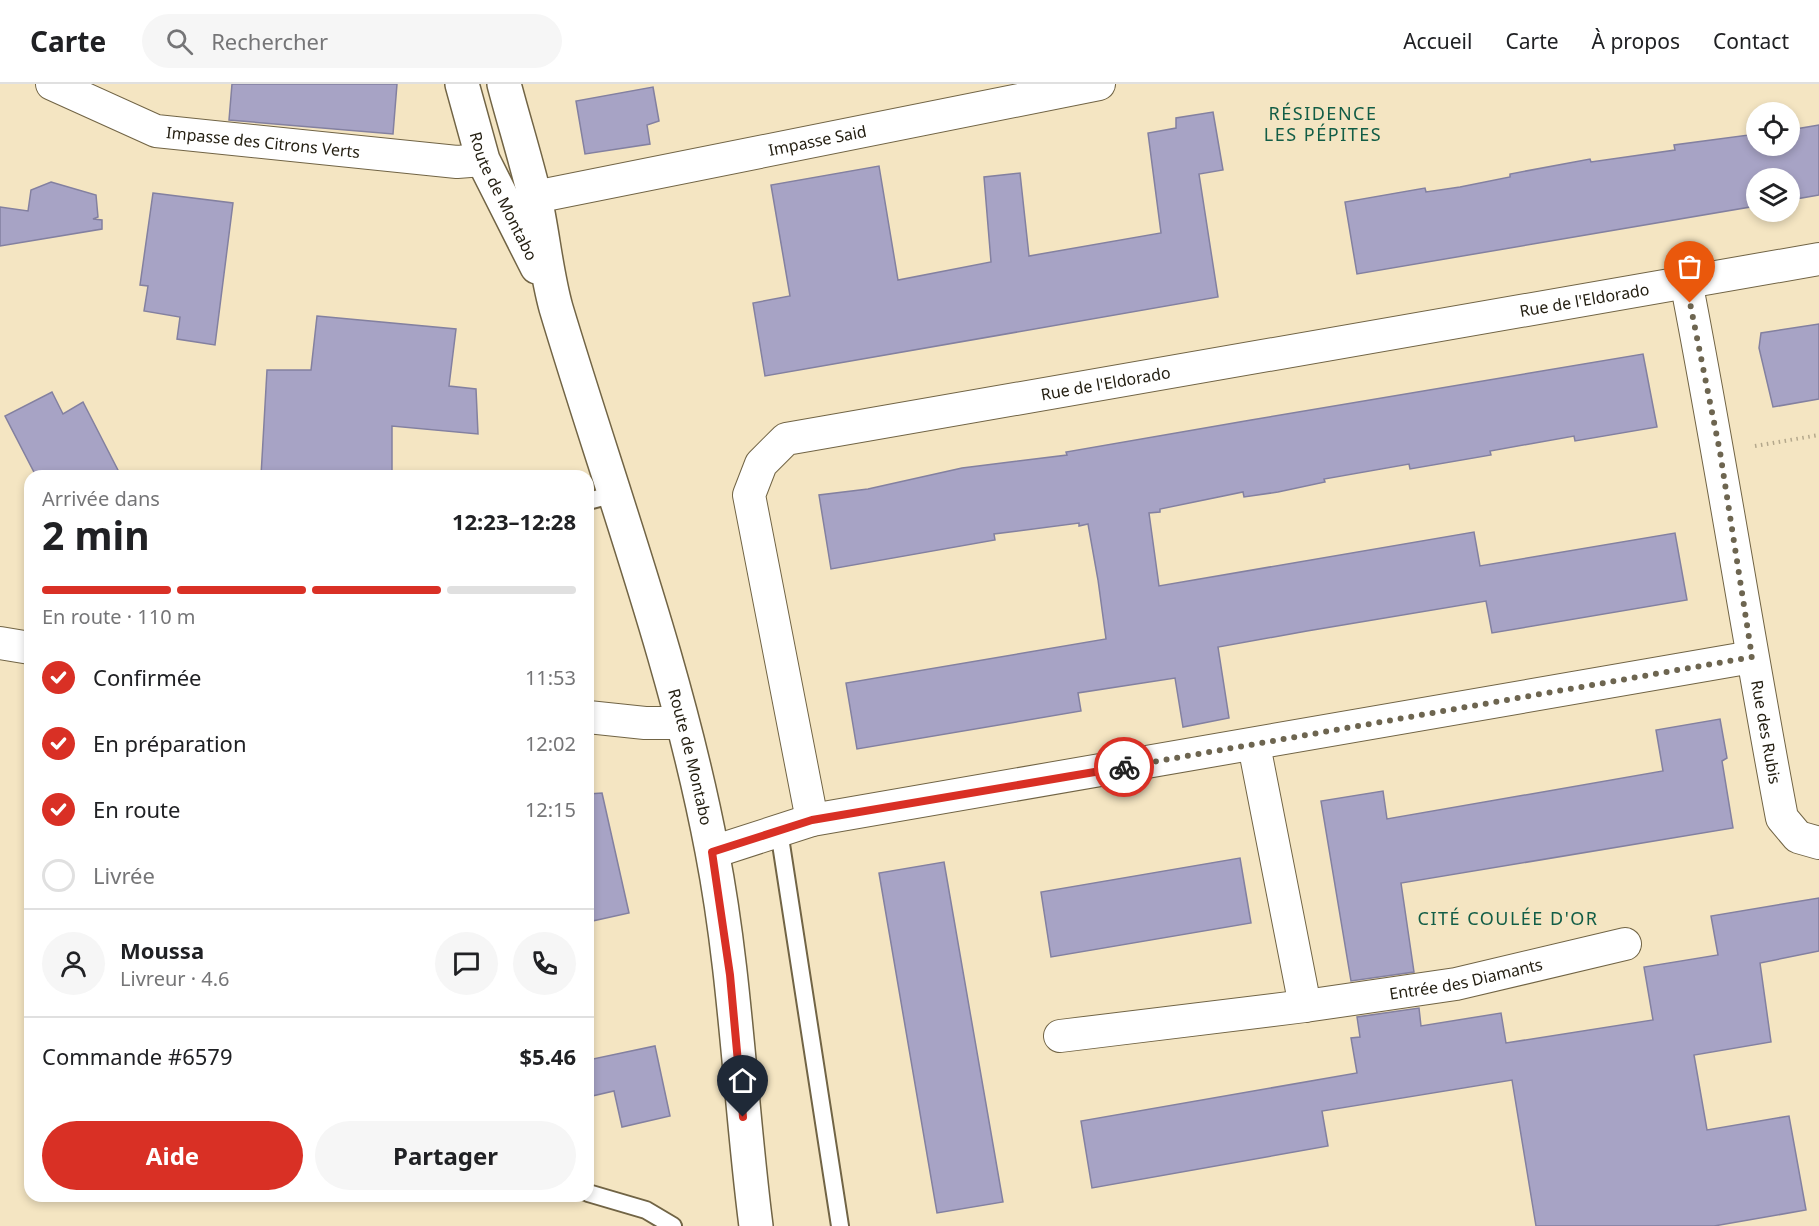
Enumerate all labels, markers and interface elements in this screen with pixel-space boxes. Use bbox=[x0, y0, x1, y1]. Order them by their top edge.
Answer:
search box bbox=[142, 14, 562, 68]
text: Carte bbox=[30, 22, 106, 60]
icon: search bbox=[163, 25, 196, 58]
text: Rechercher bbox=[211, 26, 328, 56]
text: Accueil bbox=[1403, 27, 1472, 55]
text: Carte bbox=[1505, 27, 1559, 55]
text: À propos bbox=[1592, 27, 1680, 55]
text: Contact bbox=[1713, 27, 1789, 55]
district label: RÉSIDENCE LES PÉPITES bbox=[1264, 101, 1382, 146]
map controls bbox=[1746, 102, 1800, 222]
button: locate bbox=[1746, 102, 1800, 156]
street label: Impasse Said bbox=[766, 120, 868, 161]
street label: Impasse des Citrons Verts bbox=[165, 121, 361, 163]
street label: Route de Montabo bbox=[465, 129, 543, 264]
button: layers bbox=[1746, 168, 1800, 222]
pin bbox=[1664, 241, 1715, 303]
icon: bag bbox=[1673, 250, 1706, 283]
street label: Rue de l'Eldorado bbox=[1518, 278, 1651, 322]
street label: Rue de l'Eldorado bbox=[1039, 361, 1172, 405]
text: Arrivée dans bbox=[42, 485, 160, 512]
text: 12:23–12:28 bbox=[452, 506, 576, 536]
text: 2 min bbox=[42, 508, 149, 561]
text: En route · 110 m bbox=[42, 603, 195, 630]
icon: check bbox=[42, 661, 75, 694]
text: Confirmée bbox=[93, 662, 202, 692]
text: 11:53 bbox=[525, 664, 576, 691]
street label: Rue des Rubis bbox=[1746, 678, 1786, 786]
street label: Route de Montabo bbox=[663, 686, 718, 827]
icon: check bbox=[42, 727, 75, 760]
text: En préparation bbox=[93, 728, 247, 758]
text: 12:02 bbox=[525, 730, 576, 757]
courier bbox=[1094, 737, 1154, 797]
icon: bike bbox=[1108, 751, 1141, 784]
icon: check bbox=[42, 793, 75, 826]
text: En route bbox=[93, 794, 180, 824]
text: 12:15 bbox=[525, 796, 576, 823]
text: Livrée bbox=[93, 860, 155, 890]
district label: CITÉ COULÉE D'OR bbox=[1418, 906, 1598, 930]
button: person bbox=[42, 932, 105, 995]
button: chat bbox=[435, 932, 498, 995]
button: phone bbox=[513, 932, 576, 995]
text: Moussa bbox=[120, 935, 204, 965]
street label: Entrée des Diamants bbox=[1388, 953, 1545, 1005]
text: Livreur · 4.6 bbox=[120, 965, 230, 992]
text: Commande #6579 bbox=[42, 1041, 233, 1071]
text: $5.46 bbox=[519, 1041, 576, 1071]
pin bbox=[717, 1055, 768, 1117]
icon: home bbox=[726, 1064, 759, 1097]
button: Aide bbox=[42, 1121, 303, 1190]
button: Partager bbox=[315, 1121, 576, 1190]

